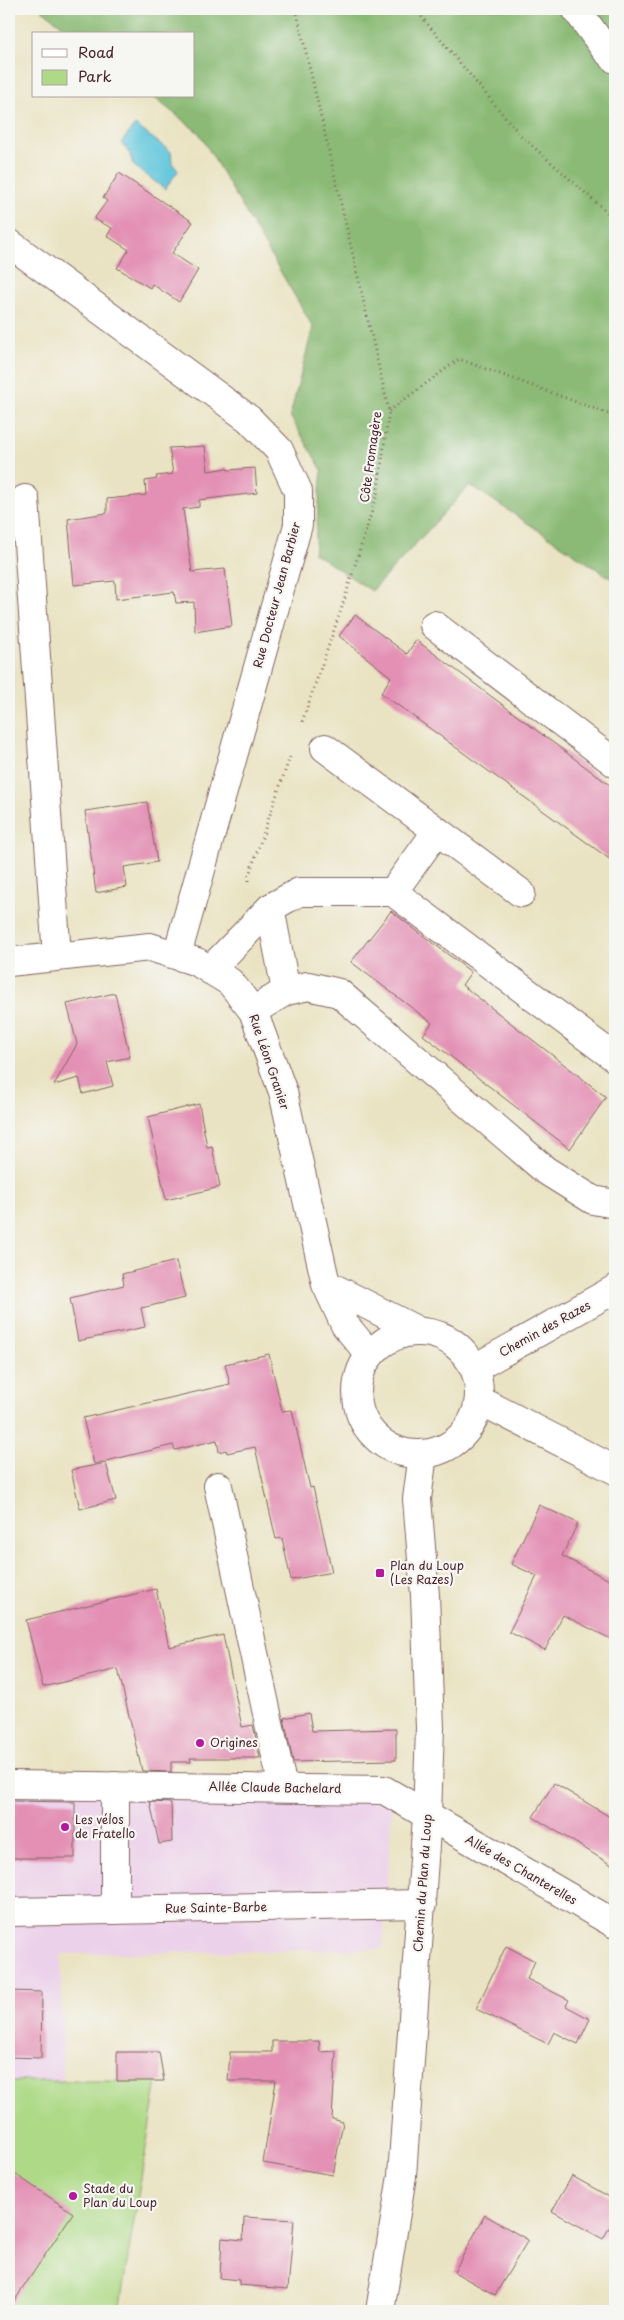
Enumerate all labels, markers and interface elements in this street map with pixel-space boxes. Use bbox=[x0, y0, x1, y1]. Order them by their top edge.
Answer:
legend bbox=[32, 32, 195, 98]
text: Road bbox=[78, 40, 114, 63]
text: Park bbox=[78, 64, 112, 87]
street label: Côte Fromagère bbox=[355, 410, 385, 504]
street label: Rue Docteur Jean Barbier bbox=[248, 519, 304, 670]
street label: Rue Léon Granier bbox=[245, 1011, 295, 1112]
street label: Chemin des Razes bbox=[496, 1295, 594, 1361]
place label: Plan du Loup (Les Razes) bbox=[390, 1556, 464, 1588]
marker: Plan du Loup (Les Razes) bbox=[374, 1567, 386, 1579]
place label: Origines bbox=[210, 1733, 258, 1751]
marker: Origines bbox=[194, 1737, 206, 1749]
street label: Allée Claude Bachelard bbox=[208, 1777, 342, 1797]
place label: Les vélos de Fratello bbox=[75, 1810, 136, 1842]
street label: Chemin du Plan du Loup bbox=[408, 1813, 436, 1953]
marker: Les vélos de Fratello bbox=[59, 1821, 71, 1833]
street label: Allée des Chanterelles bbox=[462, 1830, 581, 1909]
street label: Rue Sainte-Barbe bbox=[165, 1897, 268, 1917]
place label: Stade du Plan du Loup bbox=[83, 2179, 157, 2211]
marker: Stade du Plan du Loup bbox=[67, 2190, 79, 2202]

